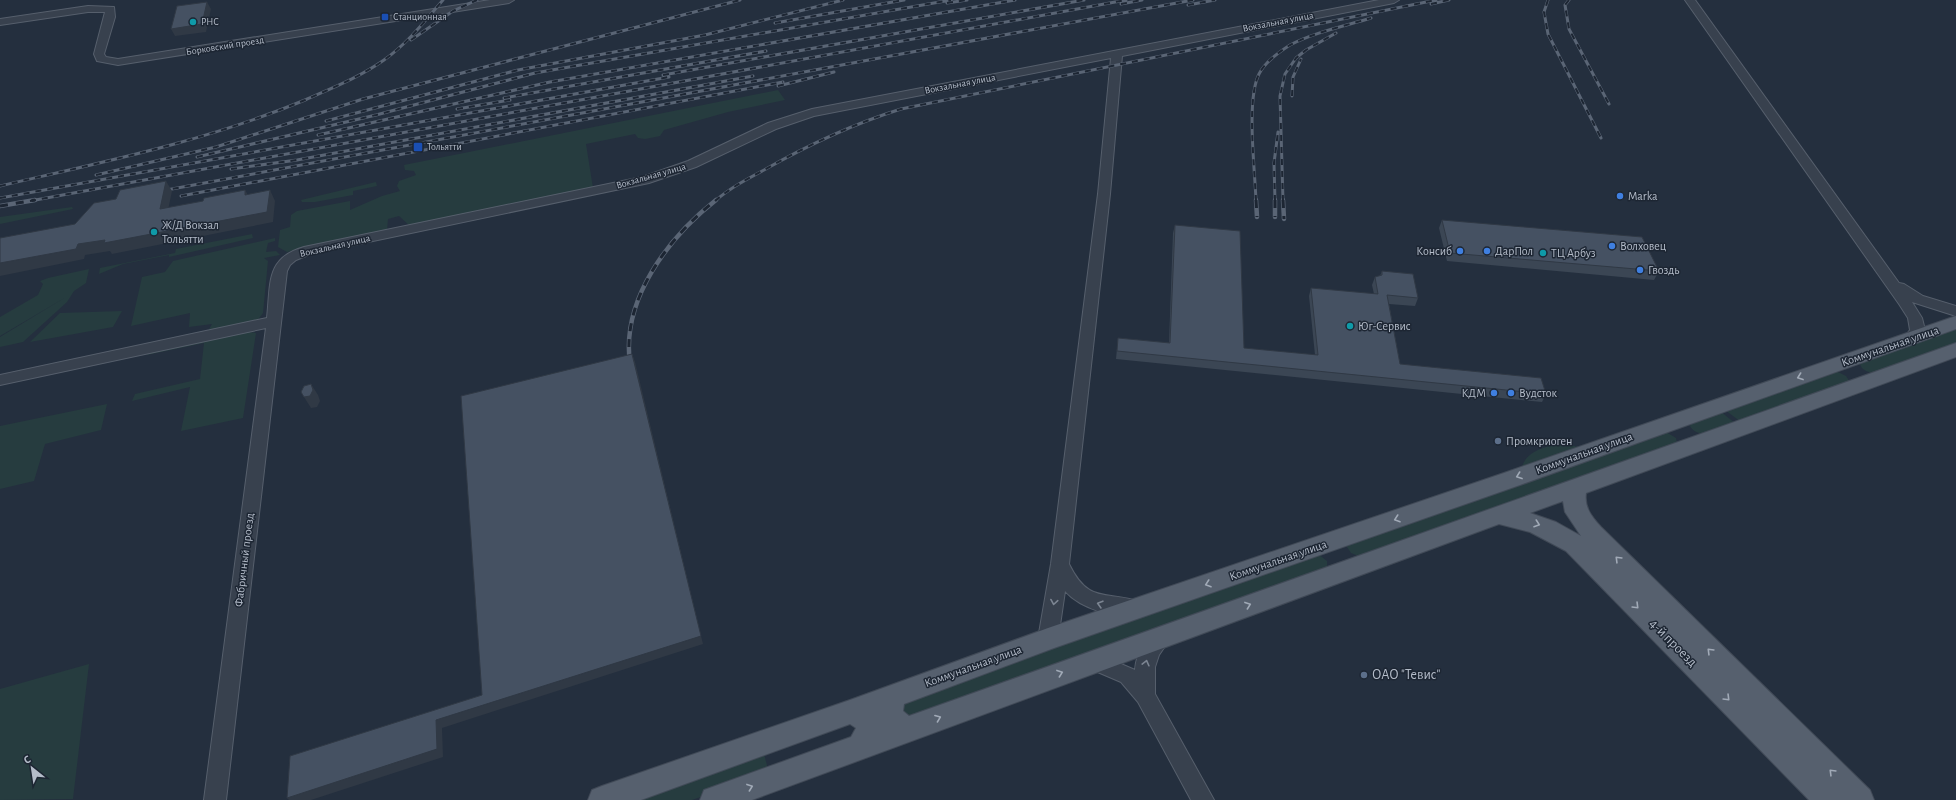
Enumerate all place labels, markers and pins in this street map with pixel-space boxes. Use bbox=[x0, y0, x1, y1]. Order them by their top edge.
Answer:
marker: Станционная bbox=[380, 12, 390, 22]
place label: Станционная bbox=[393, 12, 447, 22]
marker: РНС bbox=[188, 17, 198, 27]
place label: РНС bbox=[201, 17, 219, 27]
marker: Тольятти bbox=[412, 141, 424, 153]
place label: Тольятти bbox=[427, 142, 462, 152]
place label: Marka bbox=[1628, 190, 1658, 202]
marker: Marka bbox=[1615, 191, 1625, 201]
place label: Ж/Д Вокзал Тольятти bbox=[162, 219, 219, 245]
marker: Ж/Д Вокзал Тольятти bbox=[149, 227, 159, 237]
place label: Волховец bbox=[1620, 240, 1667, 252]
marker: Волховец bbox=[1607, 241, 1617, 251]
place label: Консиб bbox=[1416, 245, 1452, 257]
place label: ДарПол bbox=[1495, 245, 1533, 257]
marker: Консиб bbox=[1455, 246, 1465, 256]
marker: ДарПол bbox=[1482, 246, 1492, 256]
place label: ТЦ Арбуз bbox=[1551, 247, 1596, 260]
marker: ТЦ Арбуз bbox=[1538, 248, 1548, 258]
place label: Гвоздь bbox=[1648, 264, 1679, 276]
marker: Гвоздь bbox=[1635, 265, 1645, 275]
place label: Юг-Сервис bbox=[1358, 320, 1411, 332]
marker: Юг-Сервис bbox=[1345, 321, 1355, 331]
place label: КДМ bbox=[1461, 387, 1486, 399]
place label: Вудсток bbox=[1519, 387, 1557, 400]
marker: КДМ bbox=[1489, 388, 1499, 398]
marker: Вудсток bbox=[1506, 388, 1516, 398]
place label: Промкриоген bbox=[1506, 435, 1572, 447]
marker: Промкриоген bbox=[1493, 436, 1503, 446]
place label: ОАО "Тевис" bbox=[1372, 668, 1440, 682]
marker: ОАО "Тевис" bbox=[1359, 670, 1369, 680]

